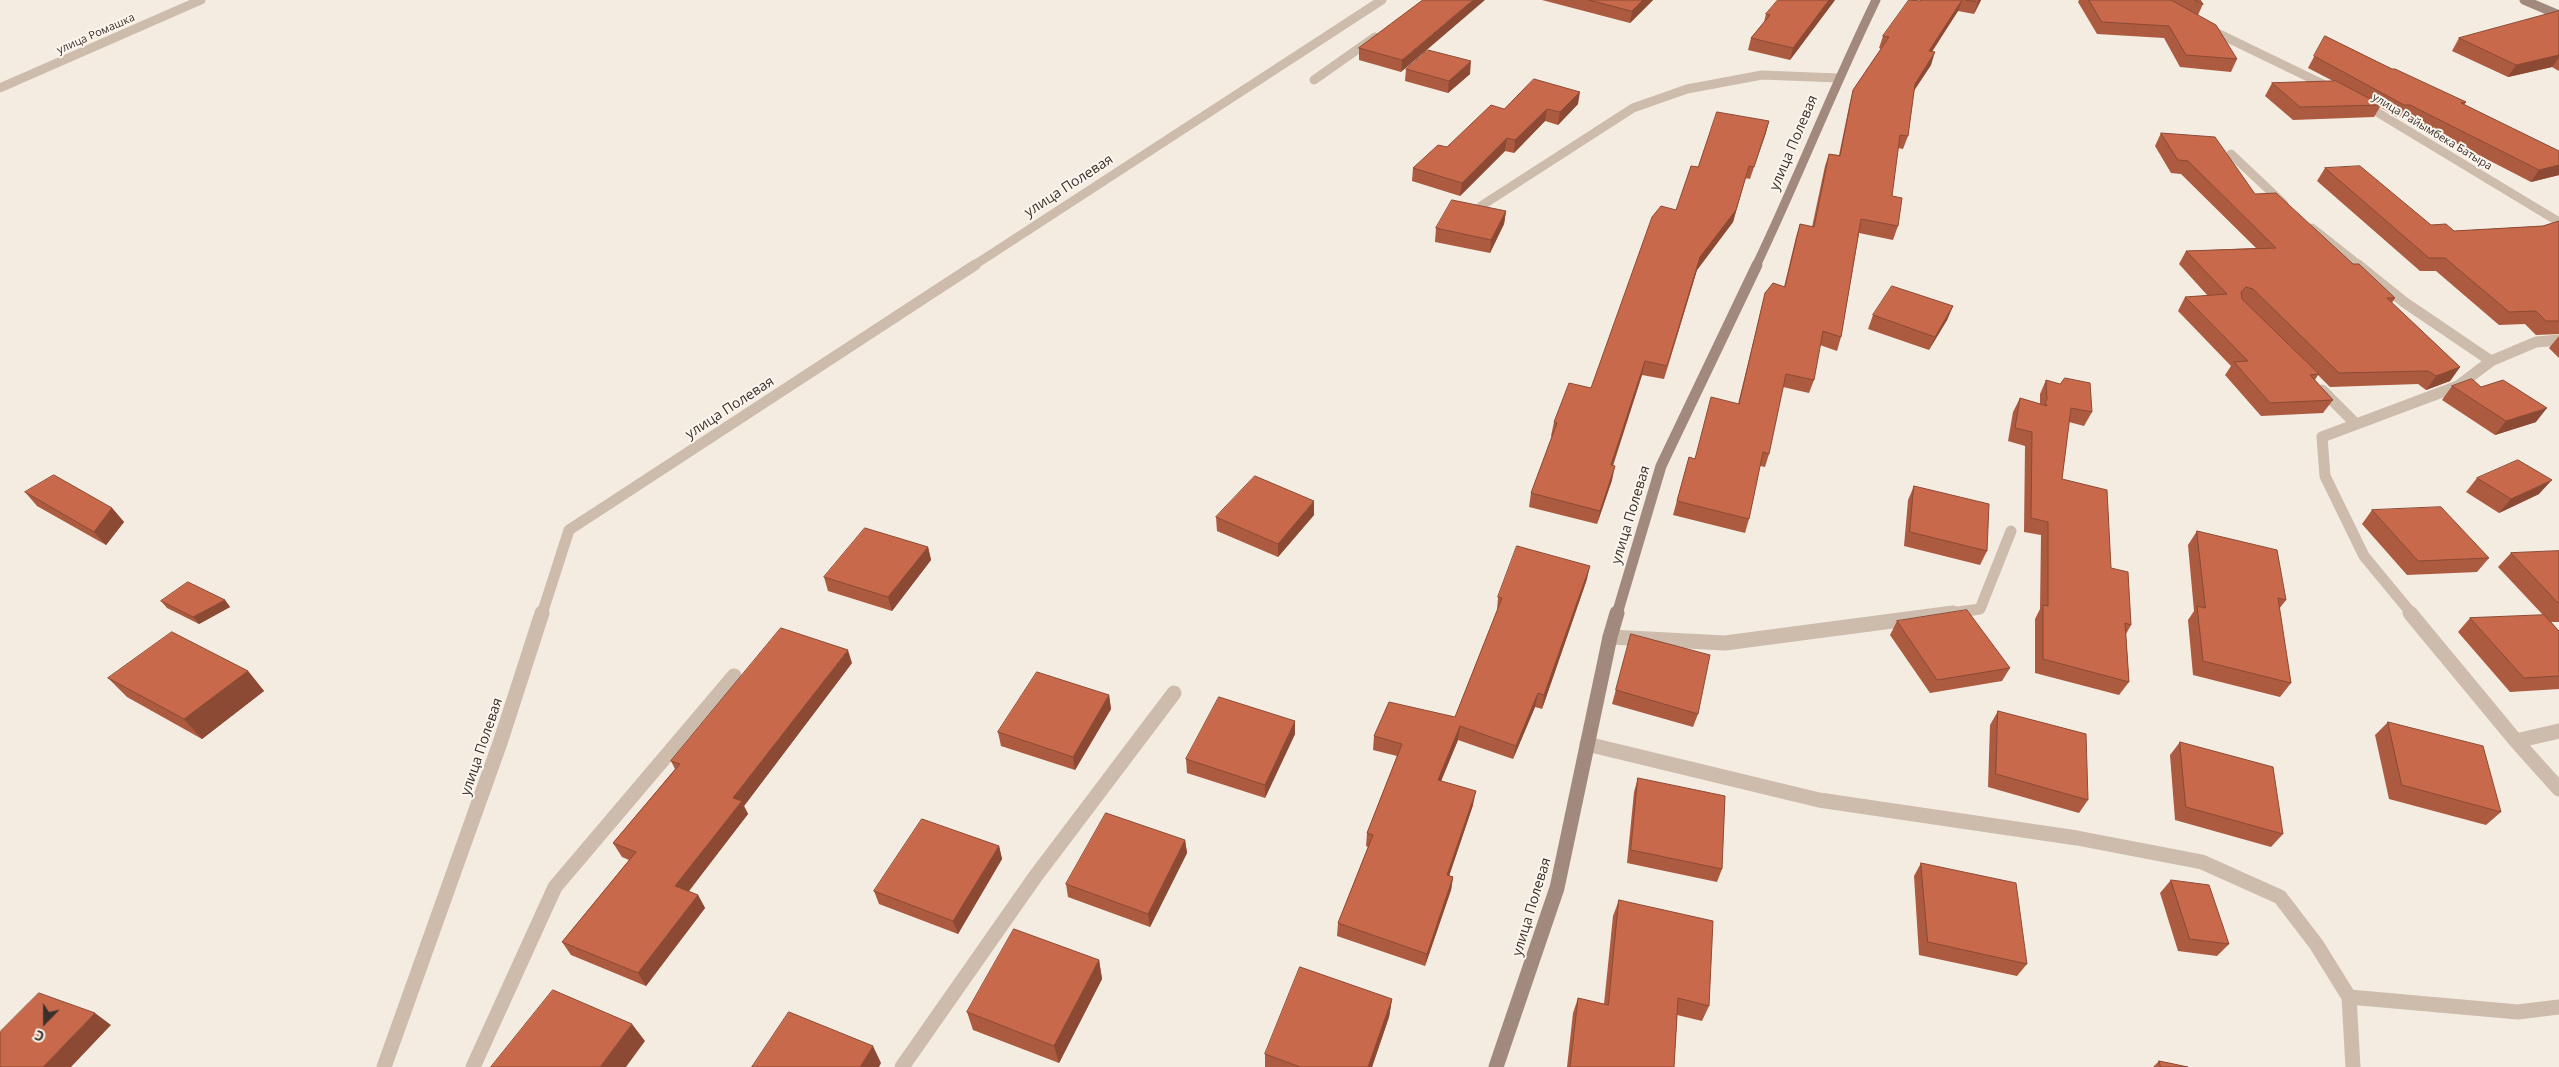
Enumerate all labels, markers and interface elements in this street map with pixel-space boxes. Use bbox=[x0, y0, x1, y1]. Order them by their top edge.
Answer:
street label: улица Ромашка bbox=[55, 11, 137, 57]
street label: улица Райымбека Батыра bbox=[2370, 91, 2494, 173]
street label: улица Полевая bbox=[1766, 93, 1822, 193]
street label: улица Полевая bbox=[1022, 151, 1116, 221]
street label: улица Полевая bbox=[683, 373, 777, 443]
street label: улица Полевая bbox=[1608, 464, 1654, 566]
street label: улица Полевая bbox=[457, 696, 507, 798]
street label: улица Полевая bbox=[1509, 856, 1555, 958]
north arrow bbox=[20, 997, 70, 1047]
text: С bbox=[32, 1026, 47, 1047]

